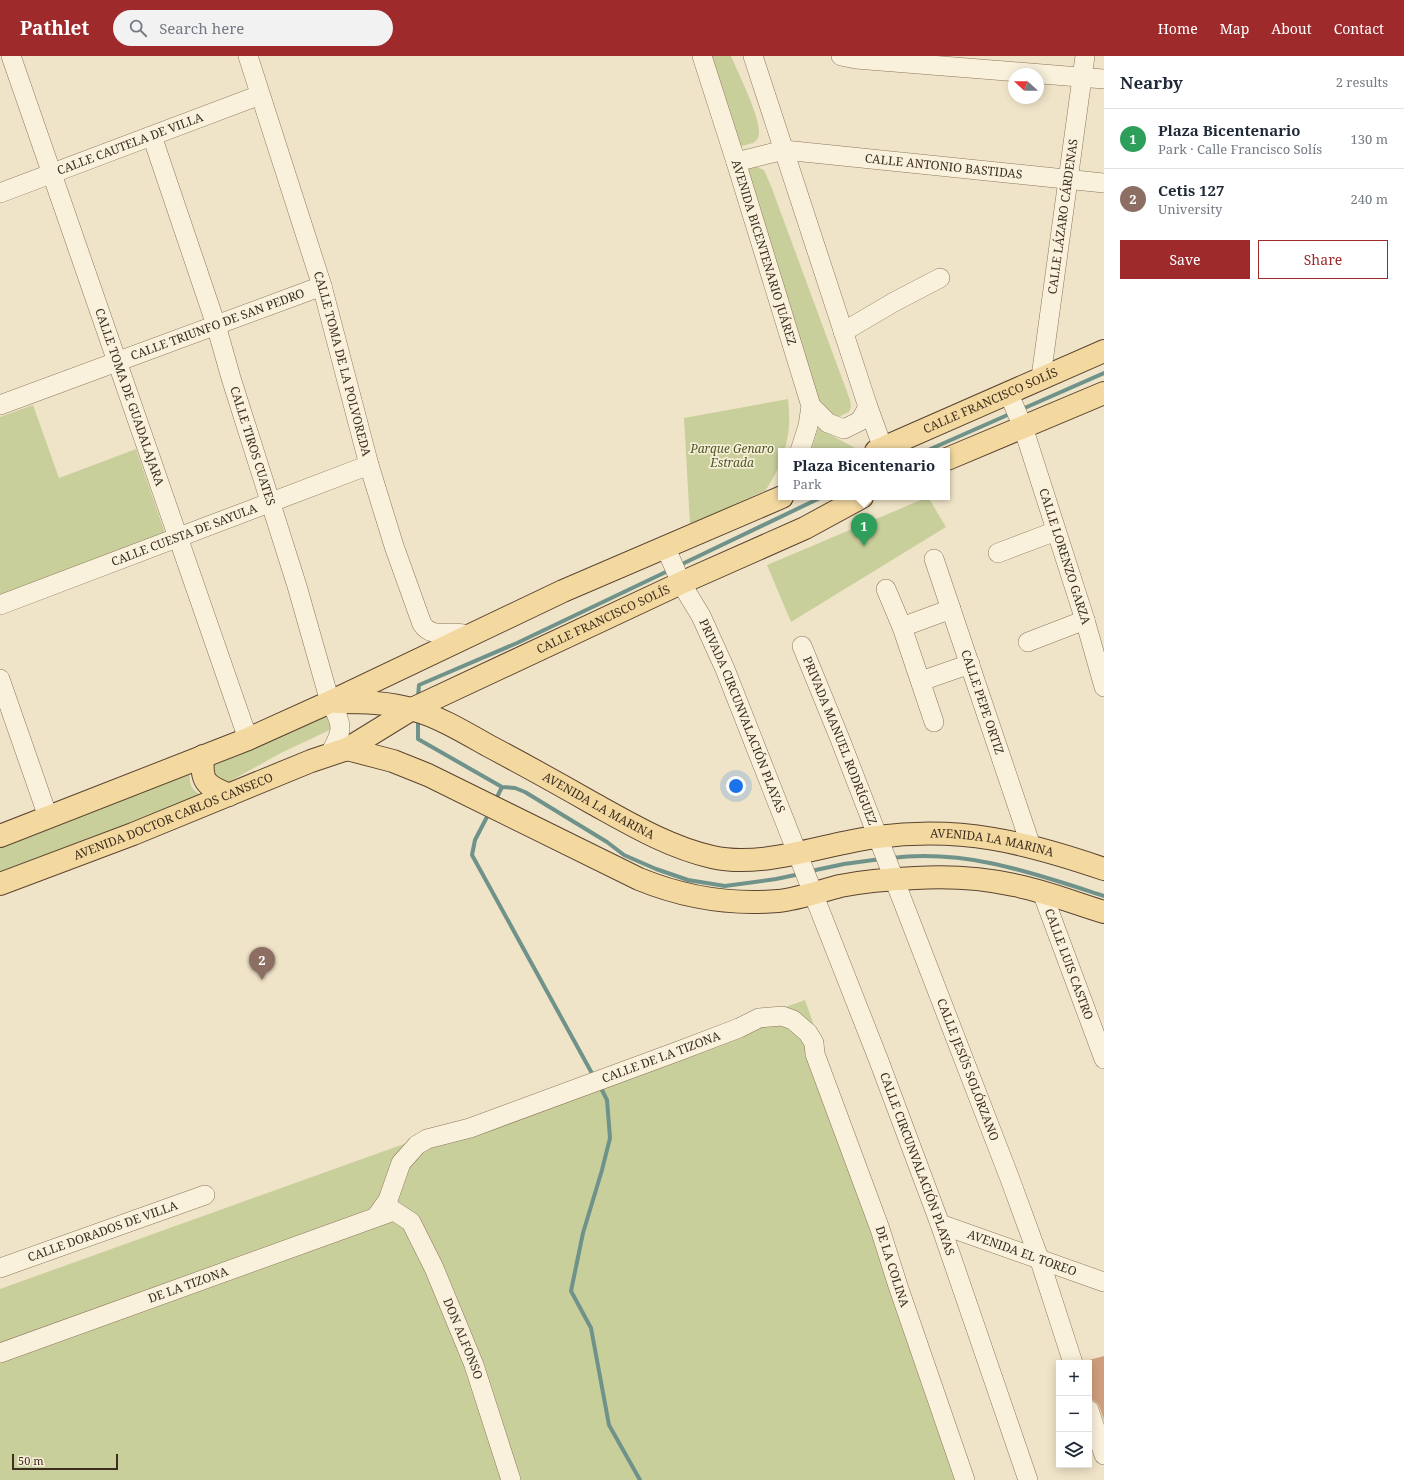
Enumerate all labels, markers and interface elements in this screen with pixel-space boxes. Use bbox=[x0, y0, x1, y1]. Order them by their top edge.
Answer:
search box bbox=[113, 10, 393, 46]
text: Pathlet bbox=[20, 15, 89, 41]
icon: search bbox=[127, 17, 149, 39]
text: Search here bbox=[159, 18, 244, 38]
text: Home bbox=[1158, 19, 1198, 38]
text: Map bbox=[1220, 19, 1249, 38]
text: About bbox=[1271, 19, 1312, 38]
text: Contact bbox=[1334, 19, 1384, 38]
north arrow bbox=[1008, 68, 1044, 104]
text: Nearby bbox=[1120, 71, 1183, 94]
text: 2 results bbox=[1336, 73, 1388, 91]
street label: CALLE CAUTELA DE VILLA bbox=[54, 108, 206, 179]
text: Plaza Bicentenario bbox=[1158, 120, 1301, 140]
text: 1 bbox=[1129, 130, 1137, 148]
text: 130 m bbox=[1351, 130, 1388, 148]
street label: CALLE LÁZARO CÁRDENAS bbox=[1043, 138, 1082, 295]
text: Park · Calle Francisco Solís bbox=[1158, 140, 1322, 158]
street label: CALLE ANTONIO BASTIDAS bbox=[864, 149, 1023, 183]
street label: AVENIDA BICENTENARIO JUÁREZ bbox=[728, 157, 801, 347]
text: Cetis 127 bbox=[1158, 180, 1225, 200]
text: 2 bbox=[1129, 190, 1137, 208]
text: 240 m bbox=[1351, 190, 1388, 208]
text: University bbox=[1158, 200, 1222, 218]
button: Save bbox=[1120, 240, 1250, 279]
button: Share bbox=[1258, 240, 1388, 279]
street label: CALLE TOMA DE LA POLVOREDA bbox=[310, 269, 375, 459]
street label: CALLE TRIUNFO DE SAN PEDRO bbox=[128, 284, 307, 364]
street label: CALLE TOMA DE GUADALAJARA bbox=[91, 306, 169, 489]
street label: CALLE FRANCISCO SOLÍS bbox=[920, 363, 1060, 437]
street label: CALLE TIROS CUATES bbox=[226, 384, 280, 508]
park label: Parque Genaro Estrada bbox=[689, 440, 774, 471]
popup bbox=[778, 448, 950, 500]
text: Plaza Bicentenario bbox=[793, 455, 935, 475]
text: Park bbox=[793, 475, 822, 493]
street label: CALLE LORENZO GARZA bbox=[1035, 486, 1095, 627]
street label: CALLE CUESTA DE SAYULA bbox=[109, 499, 260, 570]
pin: 1 bbox=[851, 513, 877, 546]
street label: CALLE FRANCISCO SOLÍS bbox=[534, 580, 673, 658]
street label: PRIVADA CIRCUNVALACIÓN PLAYAS bbox=[695, 616, 790, 815]
street label: CALLE PEPE ORTIZ bbox=[957, 647, 1008, 756]
street label: PRIVADA MANUEL RODRÍGUEZ bbox=[799, 654, 881, 827]
street label: AVENIDA DOCTOR CARLOS CANSECO bbox=[71, 768, 276, 864]
street label: AVENIDA LA MARINA bbox=[540, 768, 658, 843]
your location bbox=[726, 776, 746, 796]
street label: AVENIDA LA MARINA bbox=[930, 824, 1056, 861]
street label: CALLE LUIS CASTRO bbox=[1041, 906, 1098, 1022]
pin: 2 bbox=[249, 947, 275, 980]
street label: CALLE JESÚS SOLÓRZANO bbox=[933, 996, 1003, 1143]
street label: CALLE DE LA TIZONA bbox=[599, 1027, 723, 1087]
street label: CALLE CIRCUNVALACIÓN PLAYAS bbox=[876, 1070, 959, 1258]
street label: CALLE DORADOS DE VILLA bbox=[25, 1196, 180, 1265]
street label: DE LA COLINA bbox=[872, 1224, 914, 1310]
street label: AVENIDA EL TOREO bbox=[965, 1225, 1079, 1280]
street label: DE LA TIZONA bbox=[146, 1262, 231, 1307]
street label: DON ALFONSO bbox=[439, 1295, 487, 1382]
map controls bbox=[1056, 1360, 1092, 1468]
button: + bbox=[1056, 1360, 1092, 1396]
button: − bbox=[1056, 1396, 1092, 1432]
button: layers bbox=[1056, 1432, 1092, 1468]
scale bar bbox=[12, 1452, 118, 1471]
text: 50 m bbox=[18, 1453, 44, 1468]

